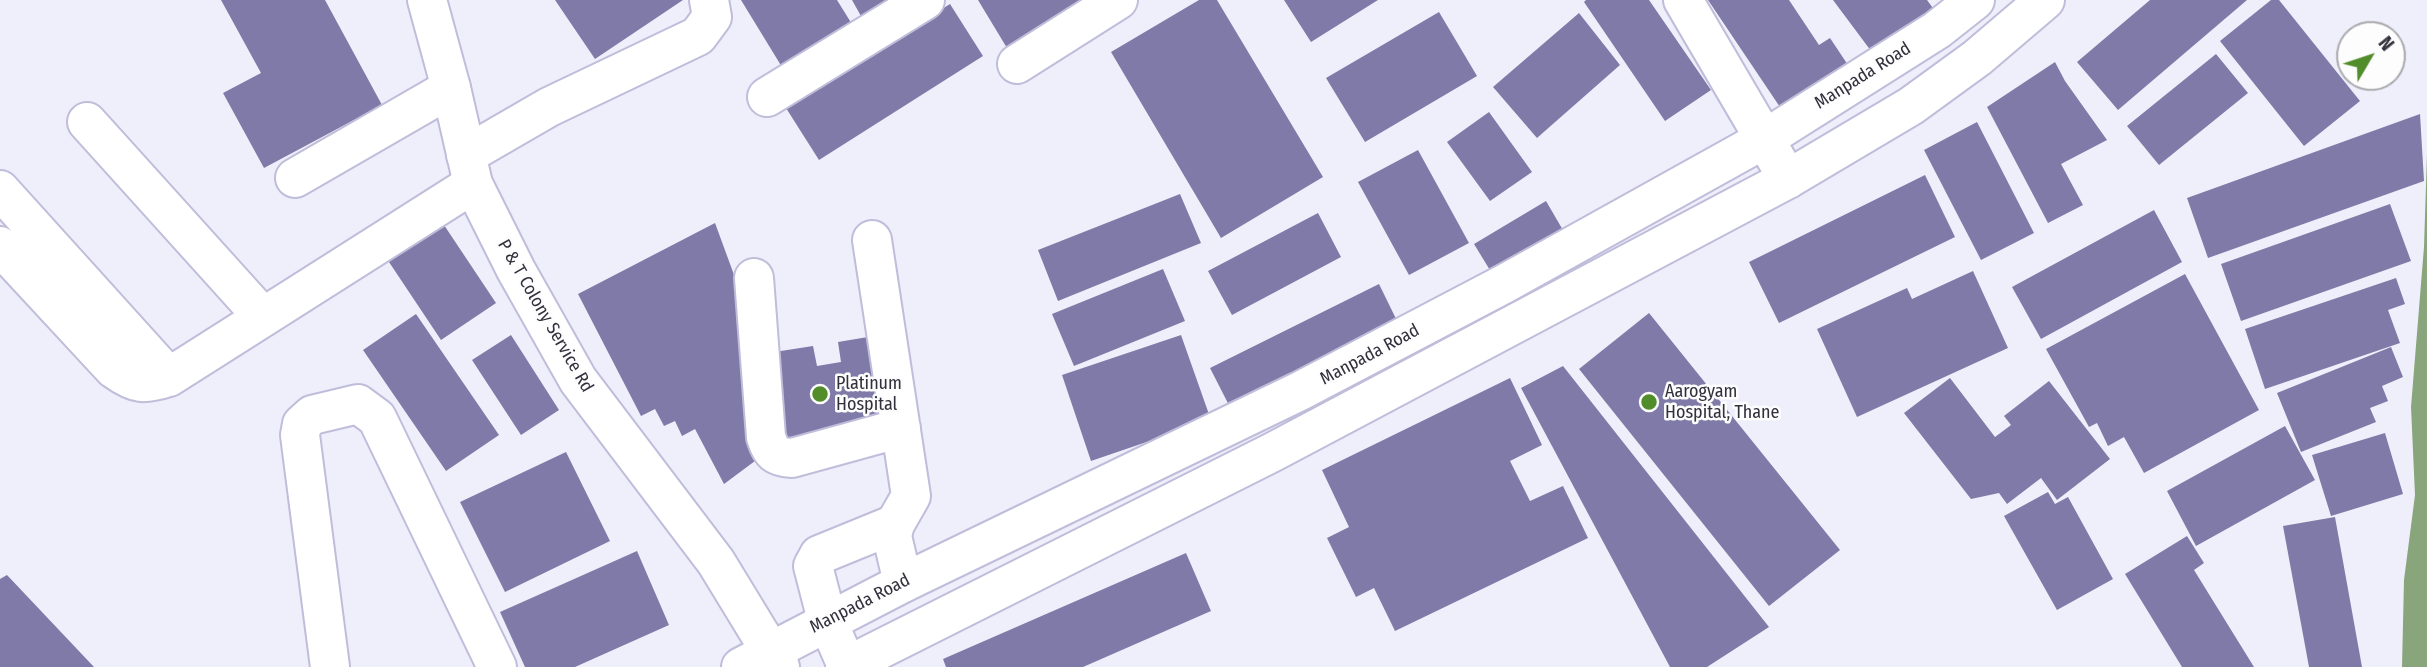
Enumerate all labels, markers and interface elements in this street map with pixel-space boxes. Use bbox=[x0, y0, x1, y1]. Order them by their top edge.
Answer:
north arrow bbox=[2336, 21, 2406, 91]
text: N bbox=[2374, 32, 2399, 55]
street label: Manpada Road bbox=[1811, 38, 1915, 114]
street label: P & T Colony Service Rd bbox=[492, 236, 598, 396]
street label: Manpada Road bbox=[1317, 320, 1423, 390]
place label: Platinum Hospital bbox=[836, 373, 902, 416]
place label: Aarogyam Hospital, Thane bbox=[1665, 381, 1779, 424]
marker: Platinum Hospital bbox=[810, 384, 830, 404]
marker: Aarogyam Hospital, Thane bbox=[1639, 392, 1659, 412]
street label: Manpada Road bbox=[806, 570, 914, 638]

